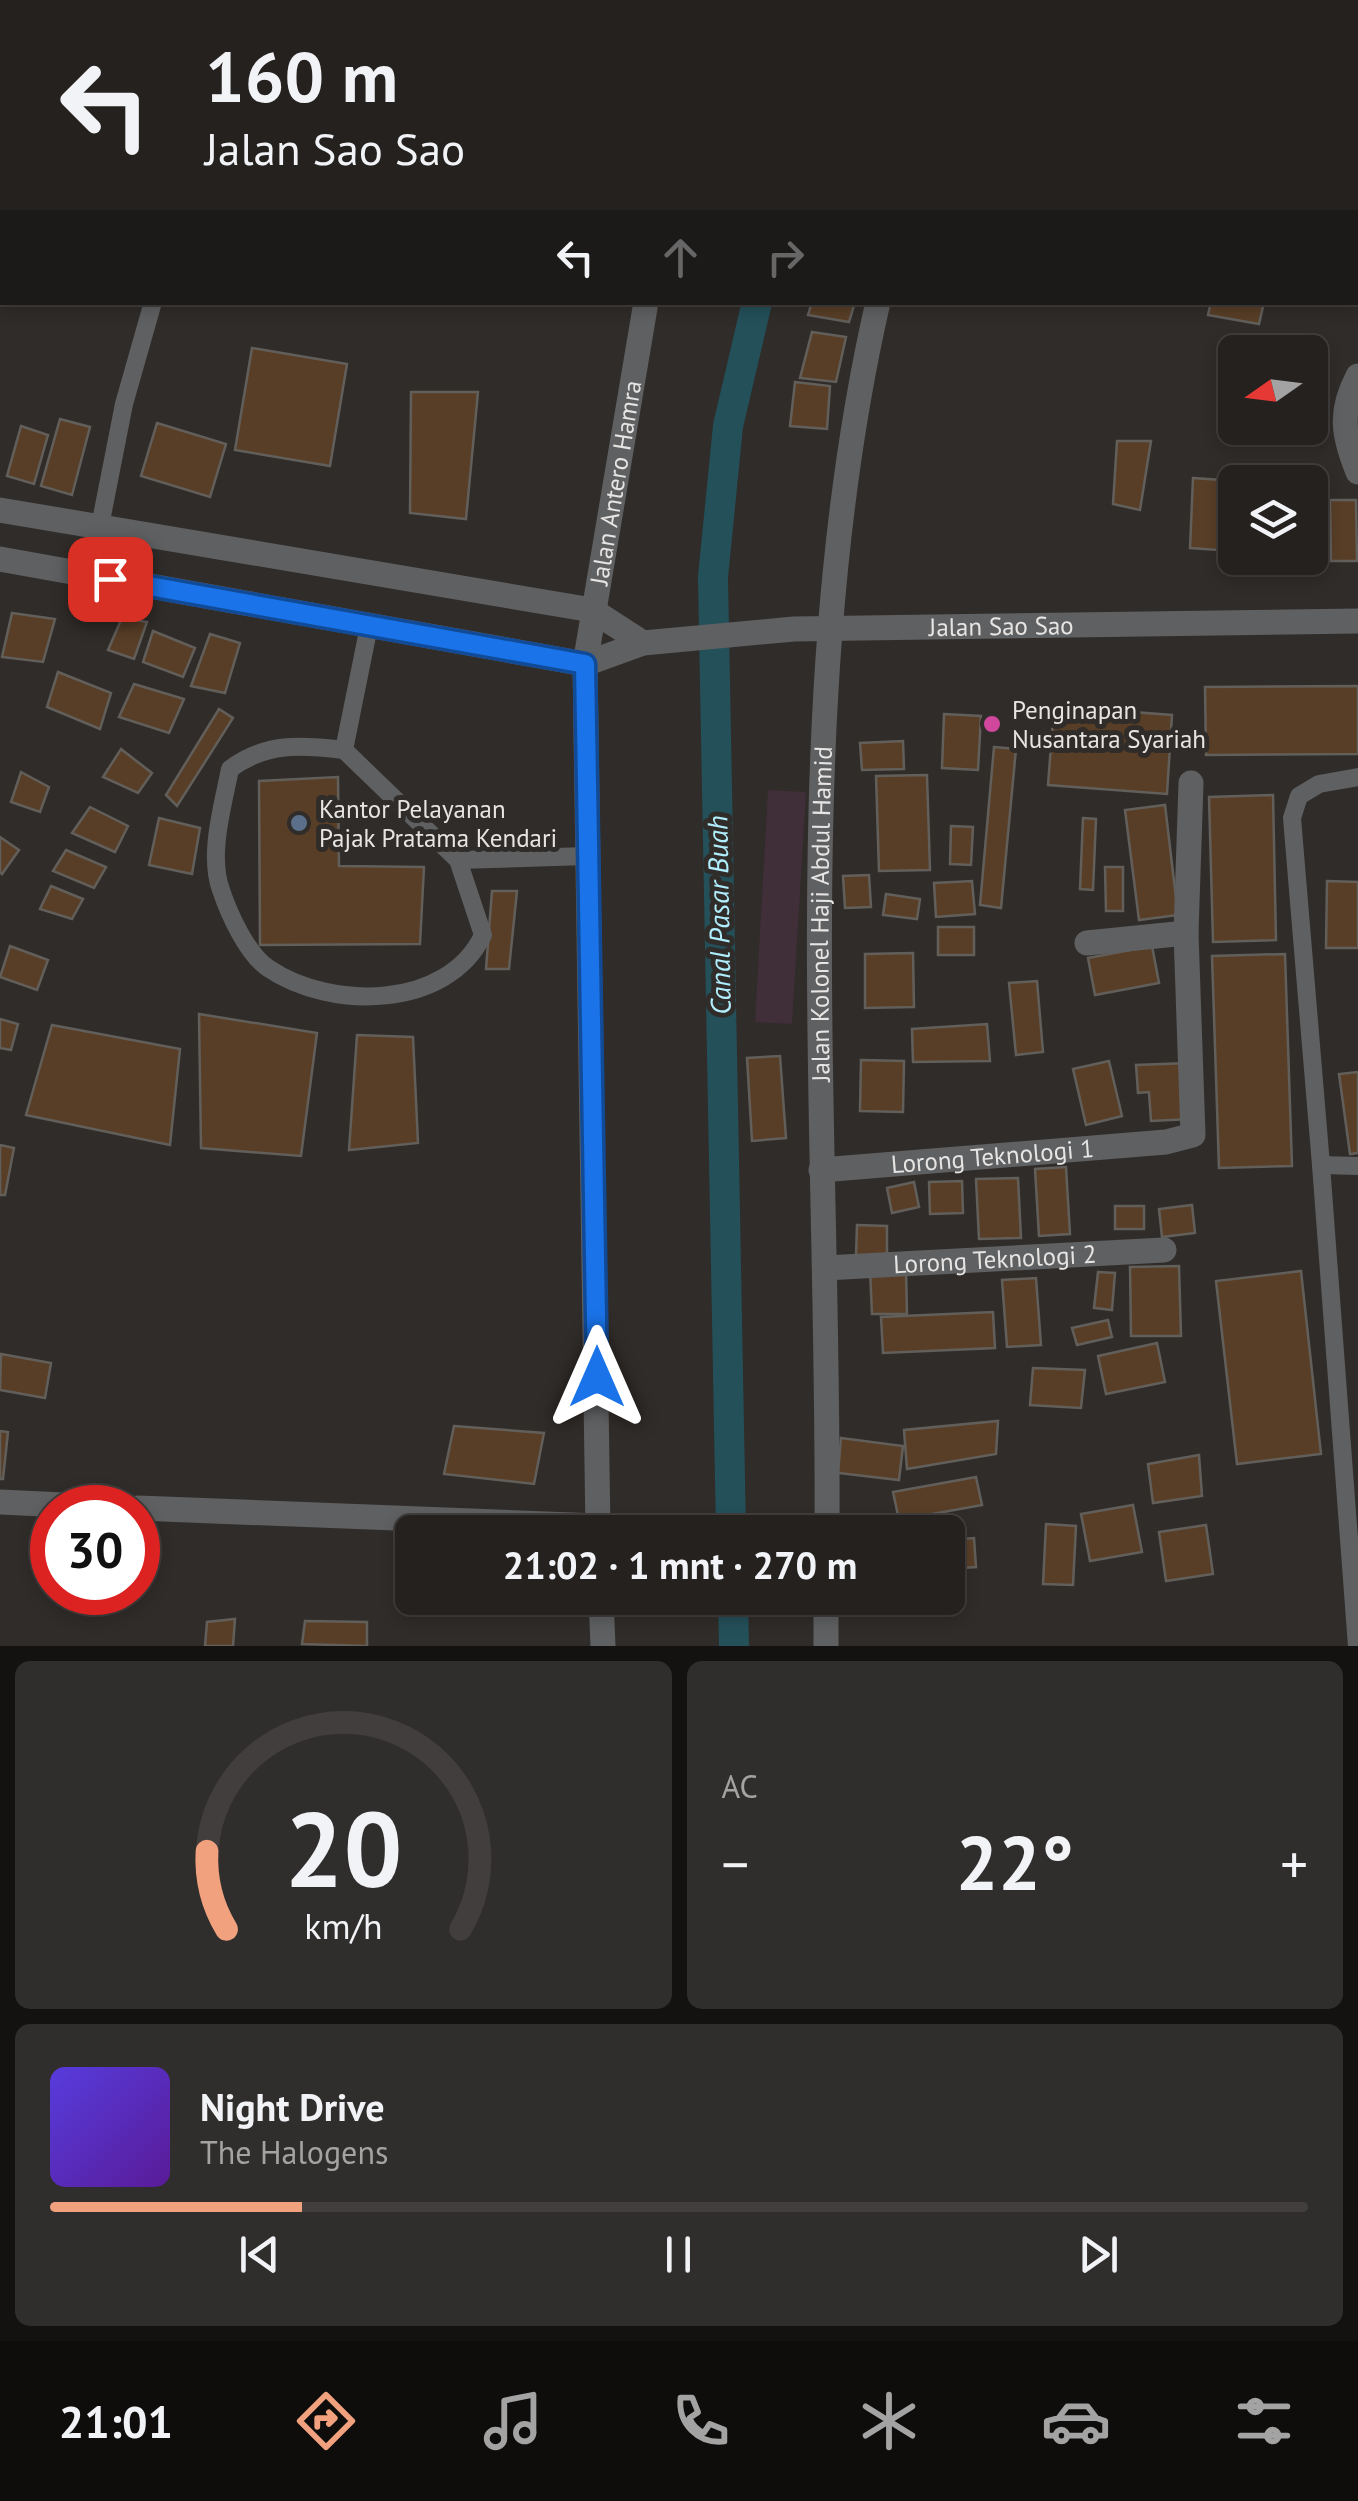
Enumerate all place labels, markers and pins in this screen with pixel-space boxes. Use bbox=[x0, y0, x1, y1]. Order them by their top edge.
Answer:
pin bbox=[68, 537, 153, 622]
place label: Penginapan Nusantara Syariah bbox=[1012, 694, 1206, 755]
marker: Penginapan Nusantara Syariah bbox=[981, 713, 1003, 735]
place label: Kantor Pelayanan Pajak Pratama Kendari bbox=[319, 793, 557, 854]
marker: Kantor Pelayanan Pajak Pratama Kendari bbox=[288, 812, 310, 834]

